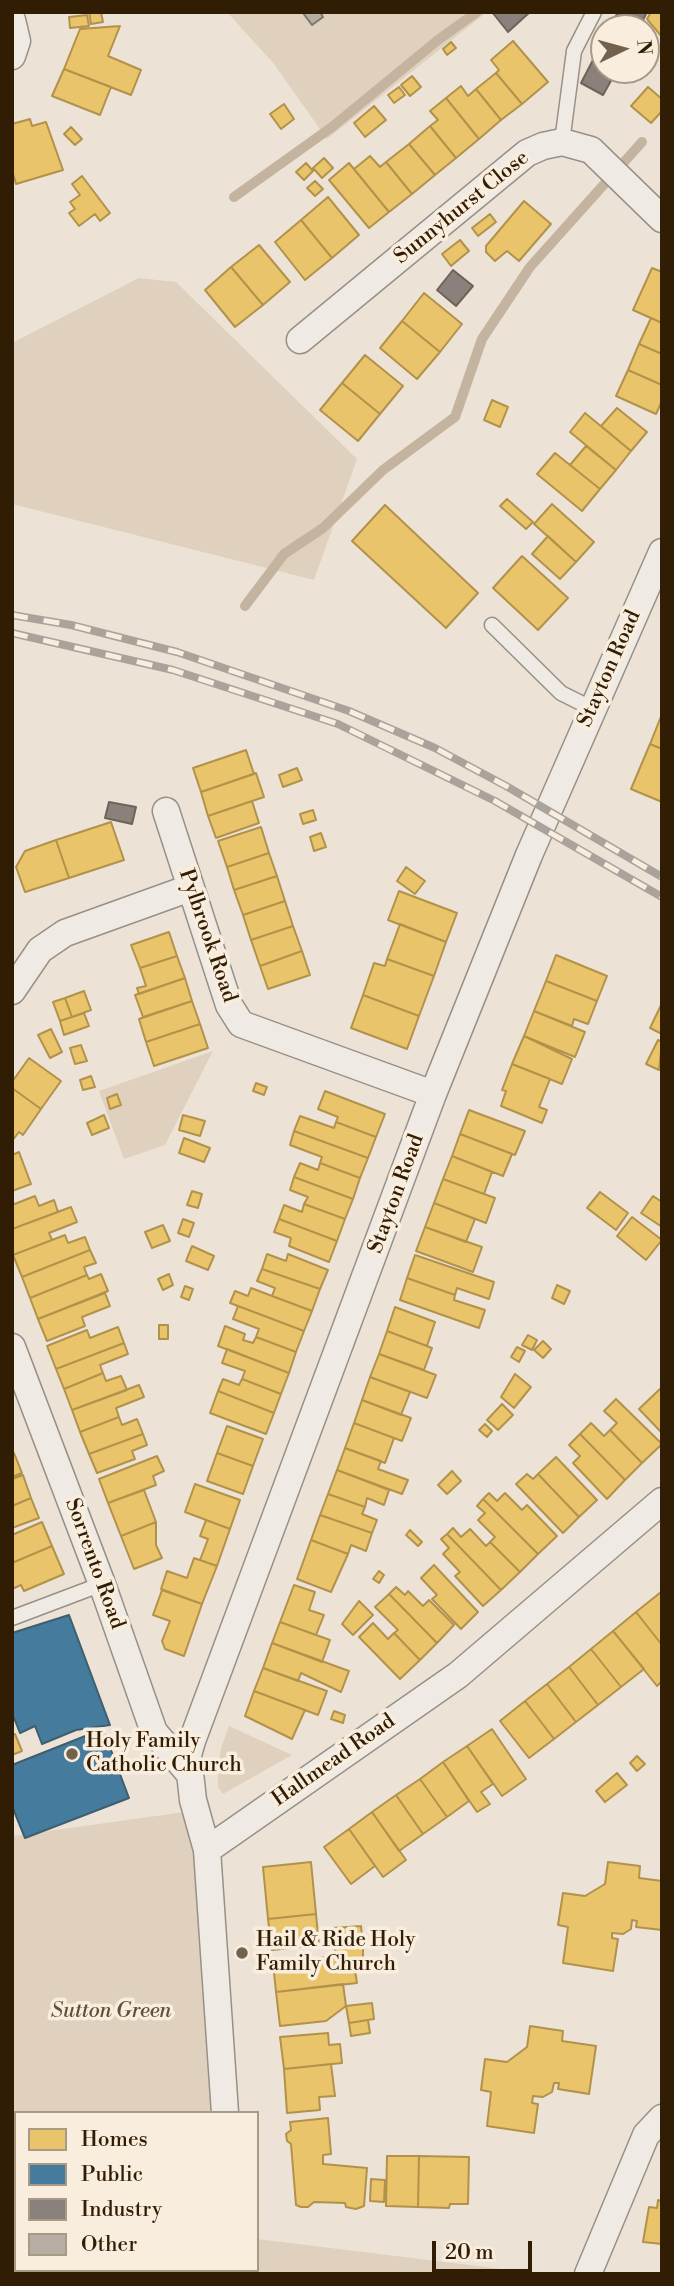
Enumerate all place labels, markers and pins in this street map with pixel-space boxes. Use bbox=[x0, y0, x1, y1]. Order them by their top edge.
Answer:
place label: Holy Family Catholic Church bbox=[86, 1729, 242, 1779]
marker: Holy Family Catholic Church bbox=[64, 1746, 80, 1762]
place label: Hail & Ride Holy Family Church bbox=[256, 1928, 415, 1978]
marker: Hail & Ride Holy Family Church bbox=[234, 1945, 250, 1961]

